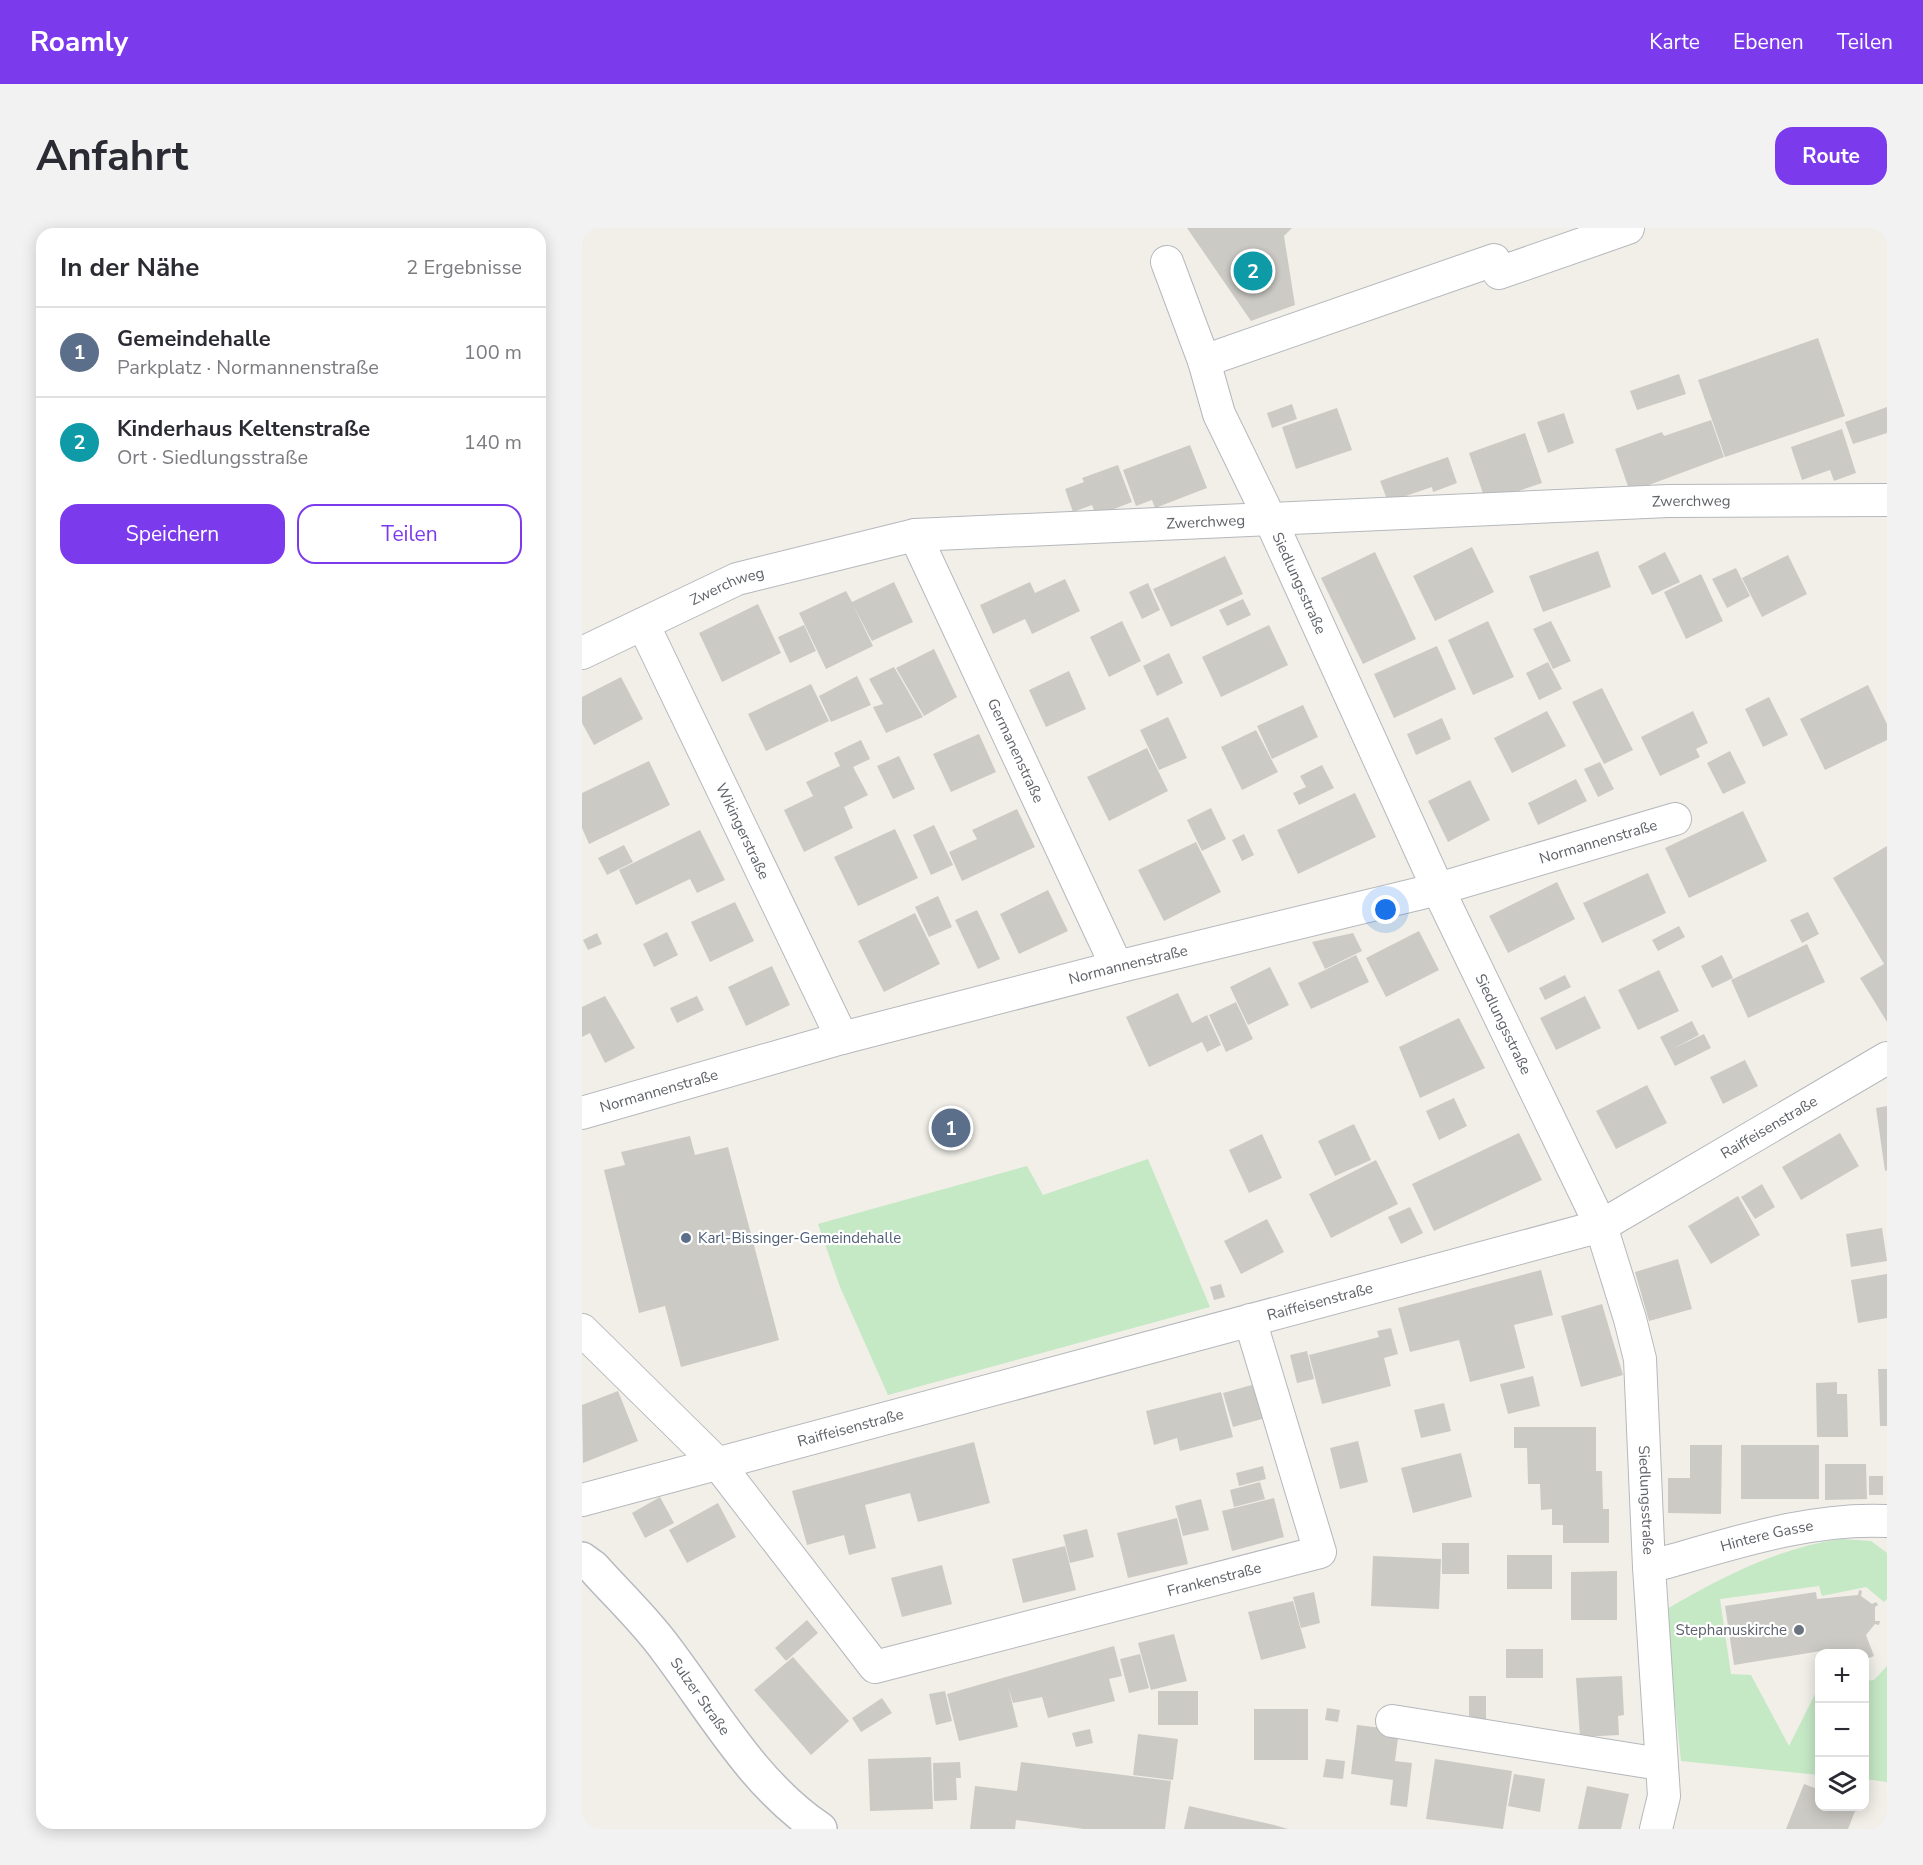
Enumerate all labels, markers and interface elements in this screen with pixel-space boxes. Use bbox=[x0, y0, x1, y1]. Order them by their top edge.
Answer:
text: Roamly bbox=[30, 23, 128, 61]
text: Karte bbox=[1649, 28, 1700, 56]
text: Ebenen bbox=[1733, 28, 1804, 56]
text: Teilen bbox=[1837, 28, 1893, 56]
button: Route bbox=[1775, 127, 1887, 185]
text: Anfahrt bbox=[36, 128, 188, 185]
pin: 2 bbox=[1234, 248, 1272, 294]
text: In der Nähe bbox=[60, 250, 199, 285]
text: 2 Ergebnisse bbox=[406, 254, 522, 281]
text: Gemeindehalle bbox=[117, 324, 271, 354]
text: 1 bbox=[74, 339, 86, 366]
text: 100 m bbox=[464, 339, 522, 366]
text: Parkplatz · Normannenstraße bbox=[117, 354, 379, 381]
text: Kinderhaus Keltenstraße bbox=[117, 414, 370, 444]
text: 2 bbox=[74, 429, 86, 456]
text: 140 m bbox=[464, 429, 522, 456]
text: Ort · Siedlungsstraße bbox=[117, 444, 308, 471]
street label: Zwerchweg bbox=[1651, 491, 1731, 512]
button: Speichern bbox=[60, 504, 285, 564]
button: Teilen bbox=[297, 504, 522, 564]
street label: Zwerchweg bbox=[1166, 510, 1245, 534]
street label: Siedlungsstraße bbox=[1267, 529, 1331, 637]
street label: Zwerchweg bbox=[686, 563, 766, 610]
street label: Germanenstraße bbox=[983, 695, 1049, 806]
street label: Wikingerstraße bbox=[711, 780, 774, 883]
street label: Normannenstraße bbox=[1537, 815, 1660, 869]
your location bbox=[1371, 895, 1400, 924]
street label: Normannenstraße bbox=[1066, 940, 1190, 989]
street label: Siedlungsstraße bbox=[1470, 970, 1536, 1078]
street label: Normannenstraße bbox=[597, 1064, 720, 1117]
street label: Raiffeisenstraße bbox=[1717, 1091, 1821, 1164]
pin: 1 bbox=[932, 1106, 970, 1150]
place label: Karl-Bissinger-Gemeindehalle bbox=[698, 1228, 901, 1248]
marker: Karl-Bissinger-Gemeindehalle bbox=[679, 1231, 693, 1245]
street label: Raiffeisenstraße bbox=[1265, 1278, 1375, 1325]
street label: Raiffeisenstraße bbox=[795, 1404, 906, 1452]
street label: Siedlungsstraße bbox=[1634, 1445, 1658, 1555]
street label: Hintere Gasse bbox=[1718, 1515, 1815, 1556]
street label: Frankenstraße bbox=[1165, 1558, 1264, 1601]
place label: Stephanuskirche bbox=[1676, 1620, 1787, 1640]
marker: Stephanuskirche bbox=[1792, 1623, 1806, 1637]
map controls bbox=[1815, 1649, 1869, 1811]
button: + bbox=[1815, 1649, 1869, 1703]
street label: Sulzer Straße bbox=[666, 1654, 735, 1739]
button: − bbox=[1815, 1703, 1869, 1757]
button: layers bbox=[1815, 1757, 1869, 1811]

